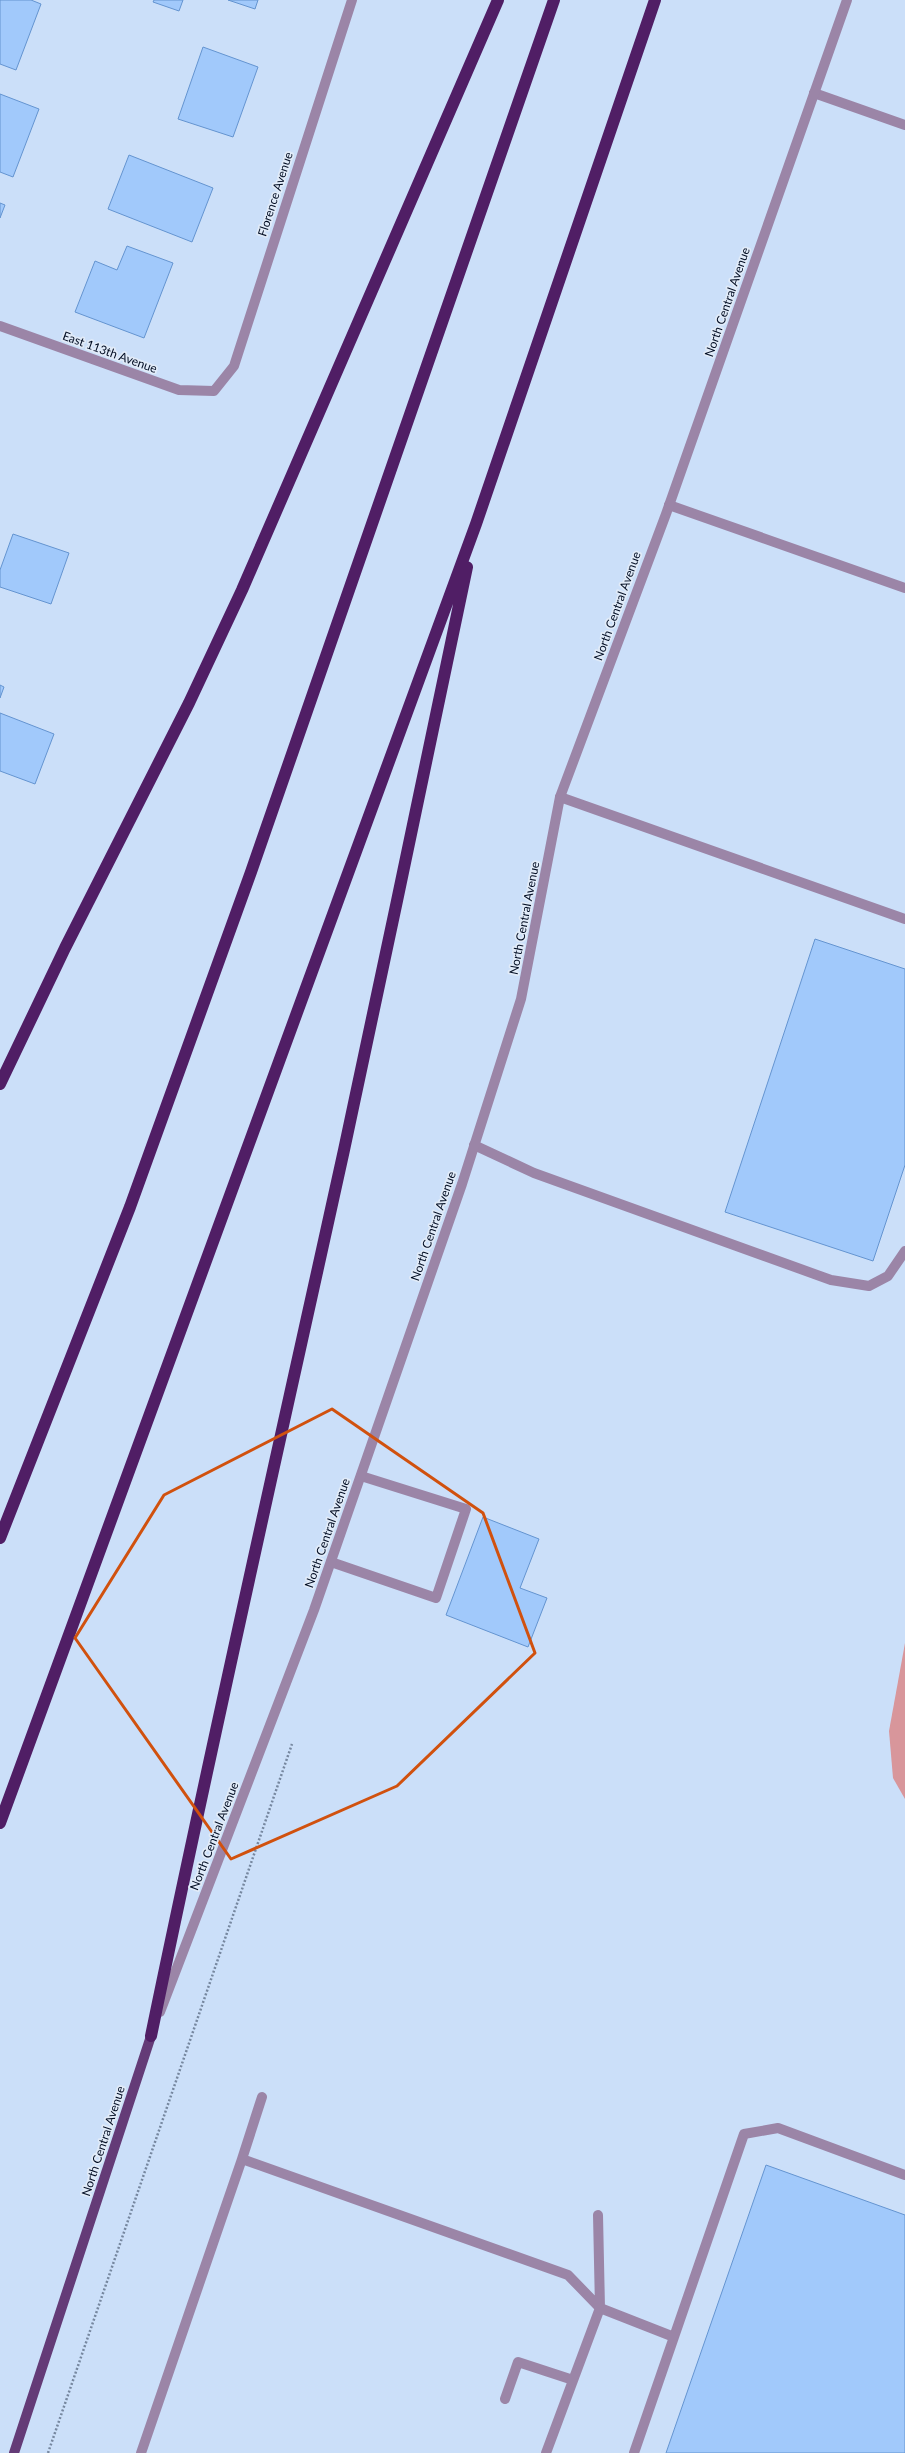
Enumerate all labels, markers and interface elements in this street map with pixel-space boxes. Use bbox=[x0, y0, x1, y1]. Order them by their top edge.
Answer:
street label: Florence Avenue bbox=[254, 150, 296, 238]
street label: North Central Avenue bbox=[701, 245, 753, 359]
street label: East 113th Avenue bbox=[61, 328, 159, 376]
street label: North Central Avenue bbox=[590, 549, 644, 663]
street label: North Central Avenue bbox=[506, 860, 542, 976]
street label: North Central Avenue bbox=[407, 1169, 459, 1283]
street label: North Central Avenue bbox=[301, 1476, 353, 1590]
street label: North Central Avenue bbox=[186, 1780, 242, 1892]
street label: North Central Avenue bbox=[78, 2084, 128, 2198]

